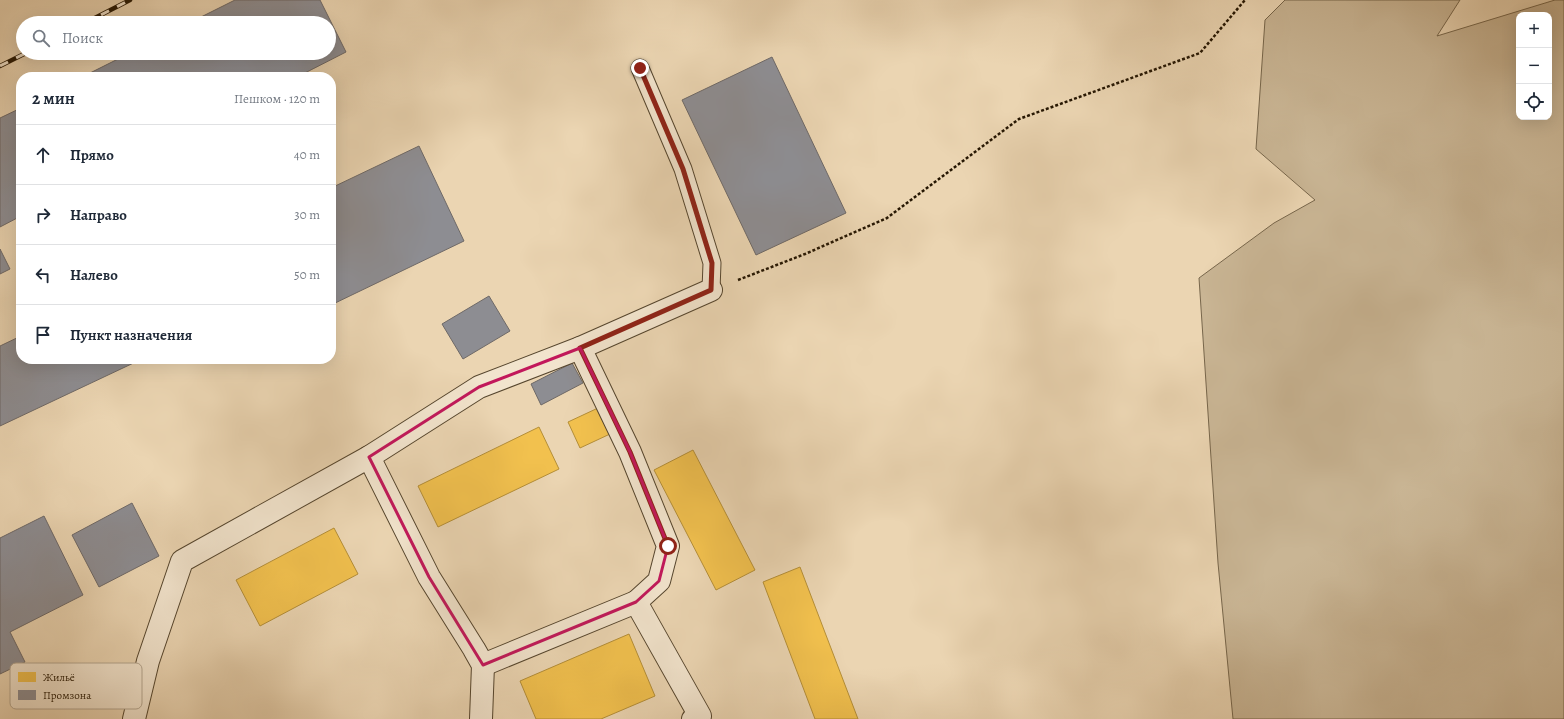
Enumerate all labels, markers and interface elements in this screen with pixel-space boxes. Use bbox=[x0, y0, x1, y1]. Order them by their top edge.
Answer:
map controls bbox=[1516, 12, 1552, 120]
button: + bbox=[1516, 12, 1552, 48]
search box bbox=[16, 16, 336, 60]
icon: search bbox=[30, 27, 52, 49]
text: Поиск bbox=[62, 28, 103, 48]
button: − bbox=[1516, 48, 1552, 84]
route end bbox=[631, 59, 649, 77]
button: locate bbox=[1516, 84, 1552, 120]
text: 2 мин bbox=[32, 87, 75, 110]
text: Пешком · 120 m bbox=[234, 90, 320, 107]
icon: ahead bbox=[32, 144, 54, 166]
text: Прямо bbox=[70, 145, 114, 165]
text: 40 m bbox=[294, 146, 320, 163]
icon: right bbox=[32, 204, 54, 226]
text: Направо bbox=[70, 205, 127, 225]
text: 30 m bbox=[294, 206, 320, 223]
icon: left bbox=[32, 264, 54, 286]
text: Налево bbox=[70, 265, 118, 285]
text: 50 m bbox=[294, 266, 320, 283]
icon: arrive bbox=[32, 324, 54, 346]
text: Пункт назначения bbox=[70, 325, 192, 345]
route start bbox=[659, 537, 677, 555]
legend bbox=[10, 663, 142, 709]
text: Жильё bbox=[43, 670, 75, 685]
text: Промзона bbox=[43, 688, 92, 703]

